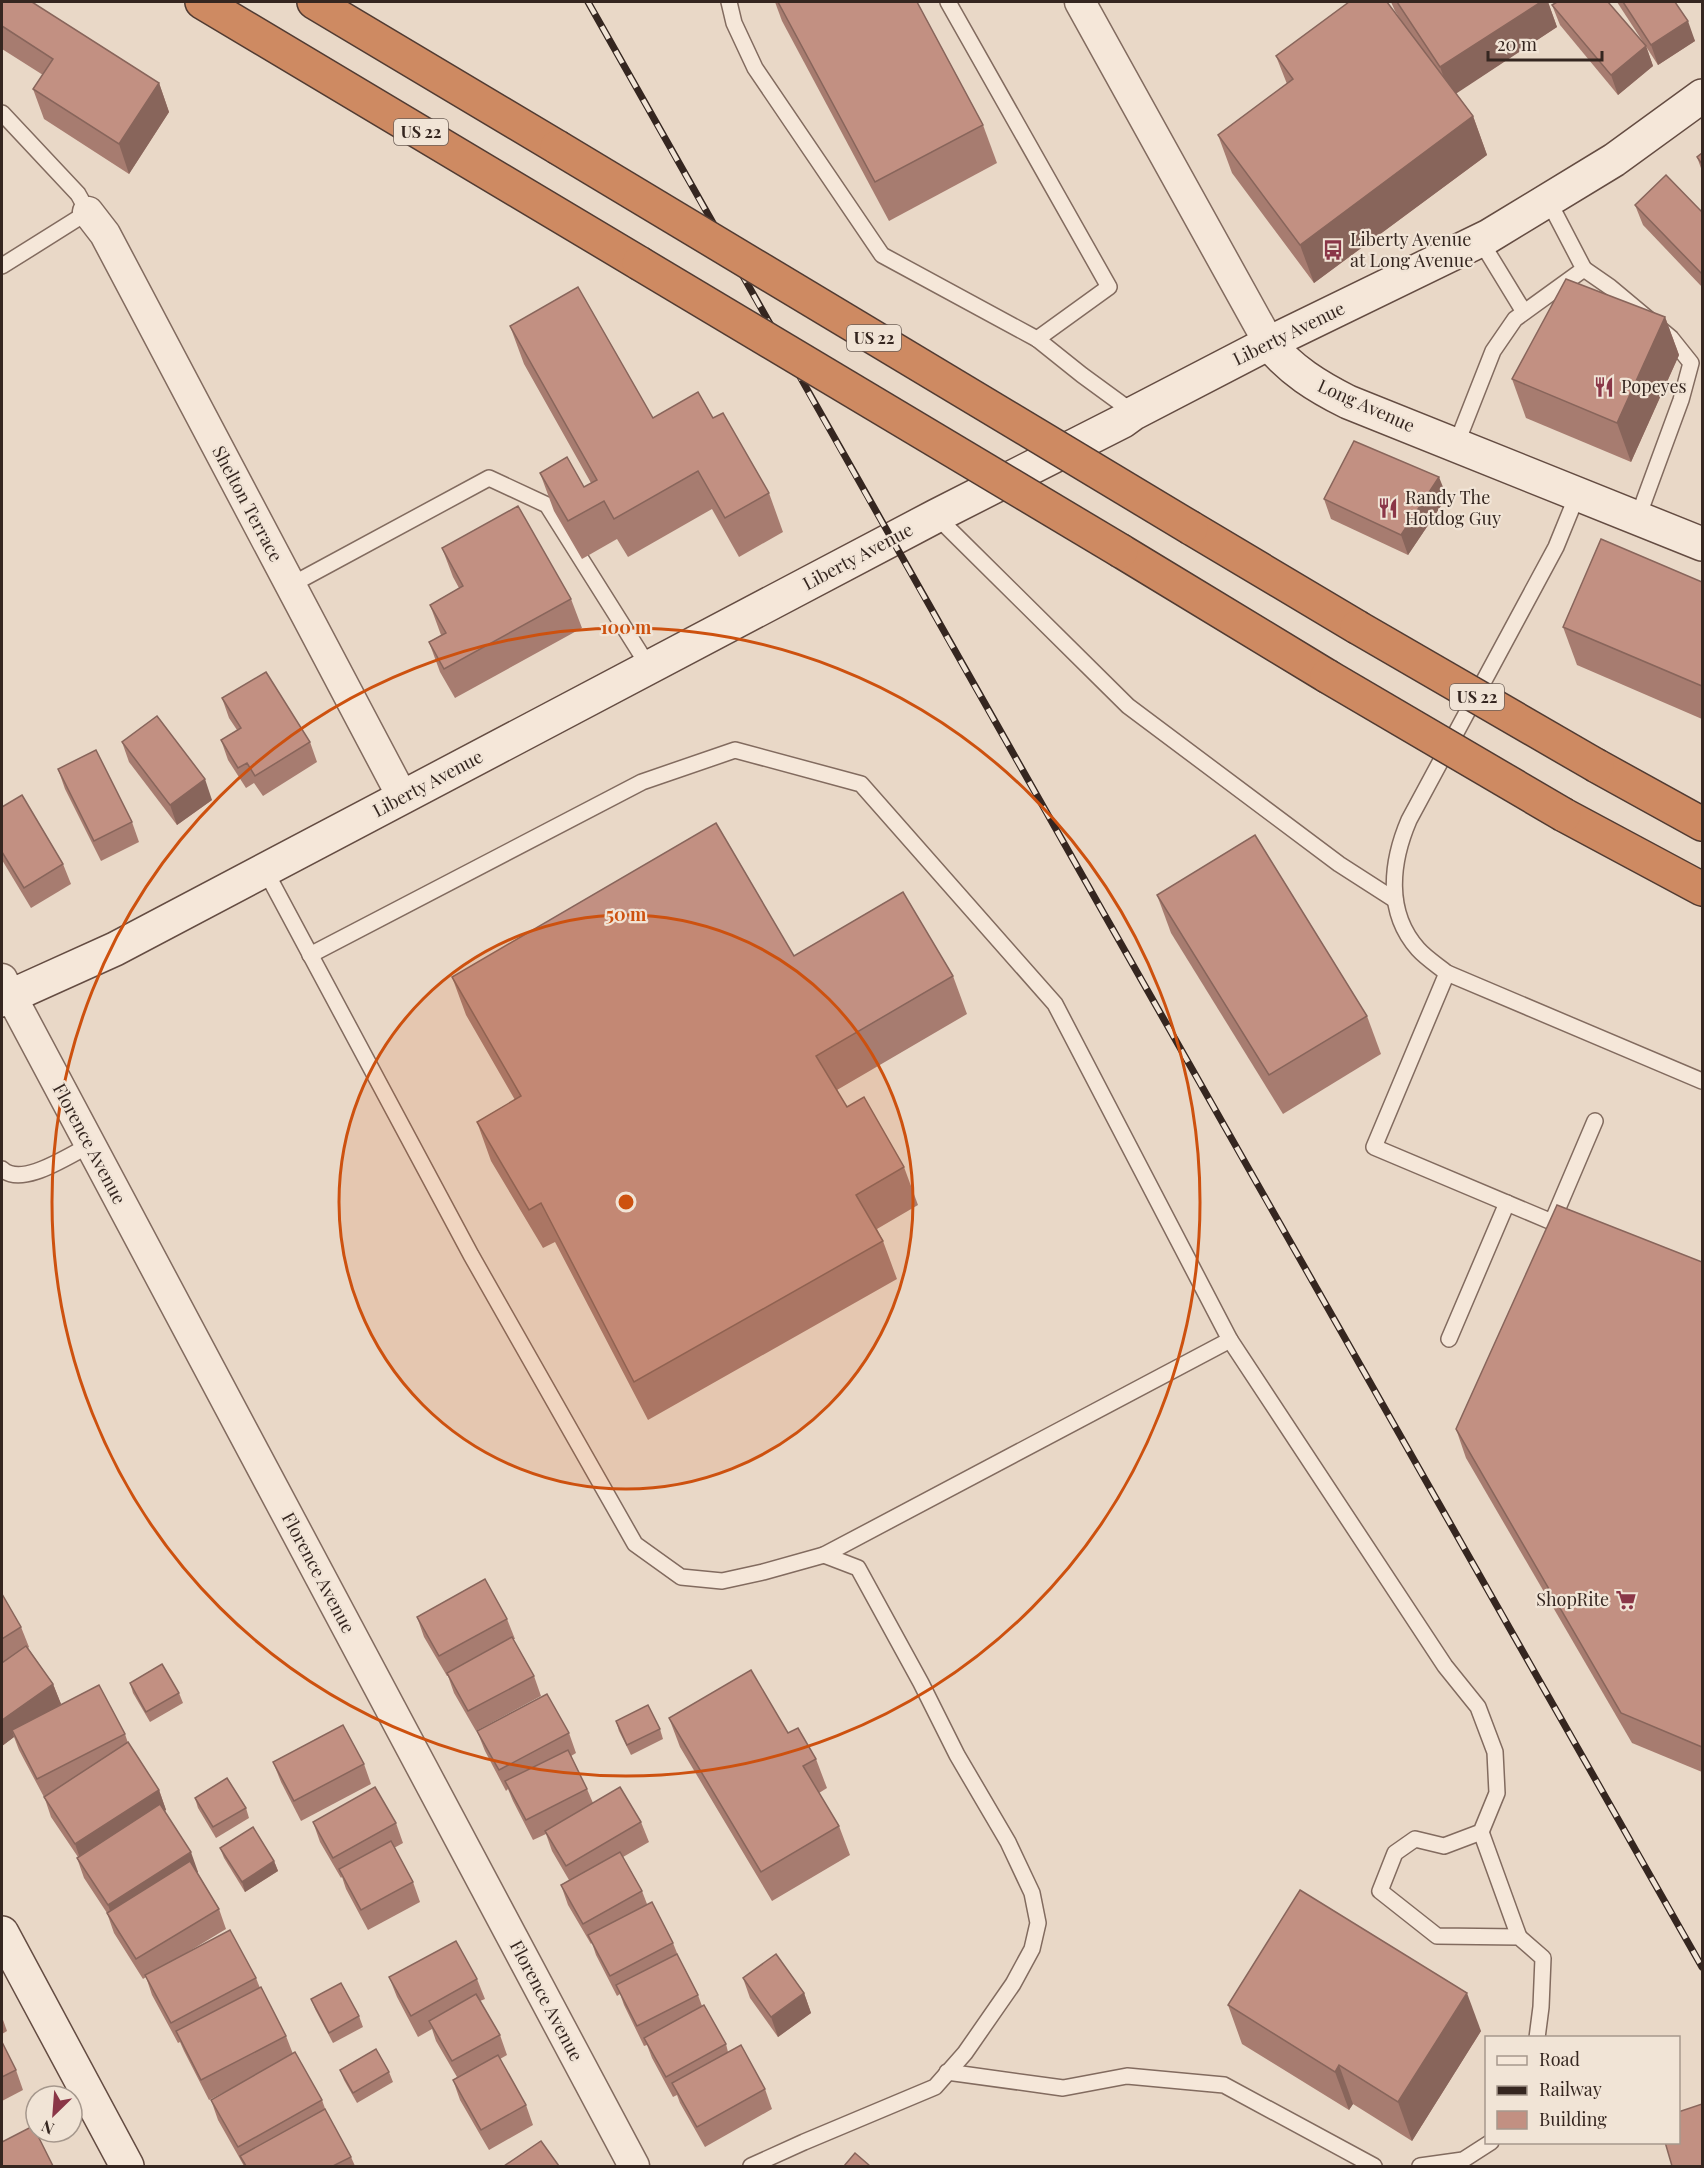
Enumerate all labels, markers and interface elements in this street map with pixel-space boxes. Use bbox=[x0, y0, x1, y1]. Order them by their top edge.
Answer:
scale bar bbox=[1488, 24, 1602, 62]
text: 20 m bbox=[1497, 32, 1537, 56]
road number: US 22 bbox=[394, 119, 448, 145]
place label: Liberty Avenue at Long Avenue bbox=[1350, 227, 1473, 272]
bus stop icon: Liberty Avenue at Long Avenue bbox=[1321, 238, 1345, 262]
street label: Liberty Avenue bbox=[1229, 296, 1348, 370]
road number: US 22 bbox=[847, 325, 901, 351]
street label: Long Avenue bbox=[1314, 373, 1419, 437]
place label: Popeyes bbox=[1621, 374, 1687, 398]
restaurant icon: Popeyes bbox=[1592, 375, 1616, 399]
street label: Shelton Terrace bbox=[207, 441, 289, 566]
place label: Randy The Hotdog Guy bbox=[1405, 485, 1501, 530]
restaurant icon: Randy The Hotdog Guy bbox=[1376, 496, 1400, 520]
street label: Liberty Avenue bbox=[798, 517, 917, 595]
text: 100 m bbox=[601, 615, 652, 639]
road number: US 22 bbox=[1450, 684, 1504, 710]
street label: Liberty Avenue bbox=[368, 744, 487, 822]
text: 50 m bbox=[606, 902, 647, 926]
street label: Florence Avenue bbox=[48, 1079, 132, 1208]
centre of rings bbox=[616, 1192, 636, 1212]
street label: Florence Avenue bbox=[277, 1508, 361, 1637]
place label: ShopRite bbox=[1536, 1587, 1609, 1611]
supermarket icon: ShopRite bbox=[1614, 1588, 1638, 1612]
street label: Florence Avenue bbox=[505, 1936, 589, 2065]
legend bbox=[1485, 2036, 1680, 2144]
text: Road bbox=[1539, 2047, 1580, 2071]
text: Railway bbox=[1539, 2077, 1602, 2101]
north arrow bbox=[24, 2084, 84, 2144]
text: Building bbox=[1539, 2107, 1607, 2131]
text: N bbox=[37, 2116, 57, 2140]

